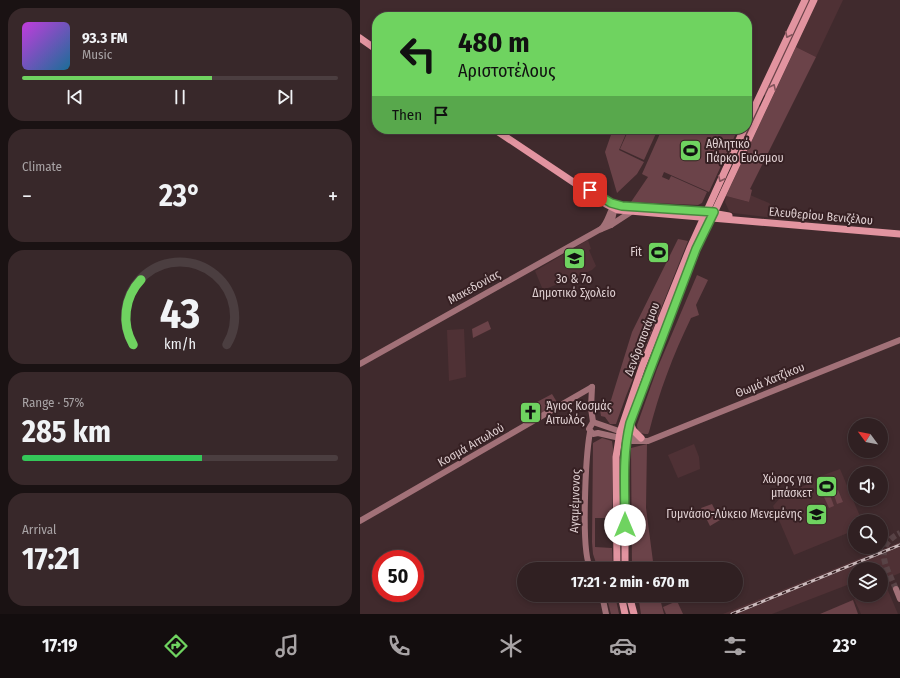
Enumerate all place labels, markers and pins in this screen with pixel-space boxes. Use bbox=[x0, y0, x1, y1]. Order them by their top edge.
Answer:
place label: Αθλητικό Πάρκο Ευόσμου bbox=[706, 137, 784, 165]
sports icon: Αθλητικό Πάρκο Ευόσμου bbox=[677, 138, 703, 164]
pin bbox=[573, 173, 607, 207]
sports icon: Fit bbox=[645, 239, 671, 265]
school or university icon: 3ο & 7ο Δημοτικό Σχολείο bbox=[561, 245, 587, 271]
place label: Fit bbox=[630, 245, 642, 259]
place label: 3ο & 7ο Δημοτικό Σχολείο bbox=[532, 272, 616, 300]
place label: Άγιος Κοσμάς Αιτωλός bbox=[546, 399, 612, 427]
church icon: Άγιος Κοσμάς Αιτωλός bbox=[518, 400, 544, 426]
place label: Χώρος για μπάσκετ bbox=[763, 472, 812, 500]
sports icon: Χώρος για μπάσκετ bbox=[814, 473, 840, 499]
school or university icon: Γυμνάσιο-Λύκειο Μενεμένης bbox=[804, 501, 830, 527]
place label: Γυμνάσιο-Λύκειο Μενεμένης bbox=[666, 507, 802, 521]

